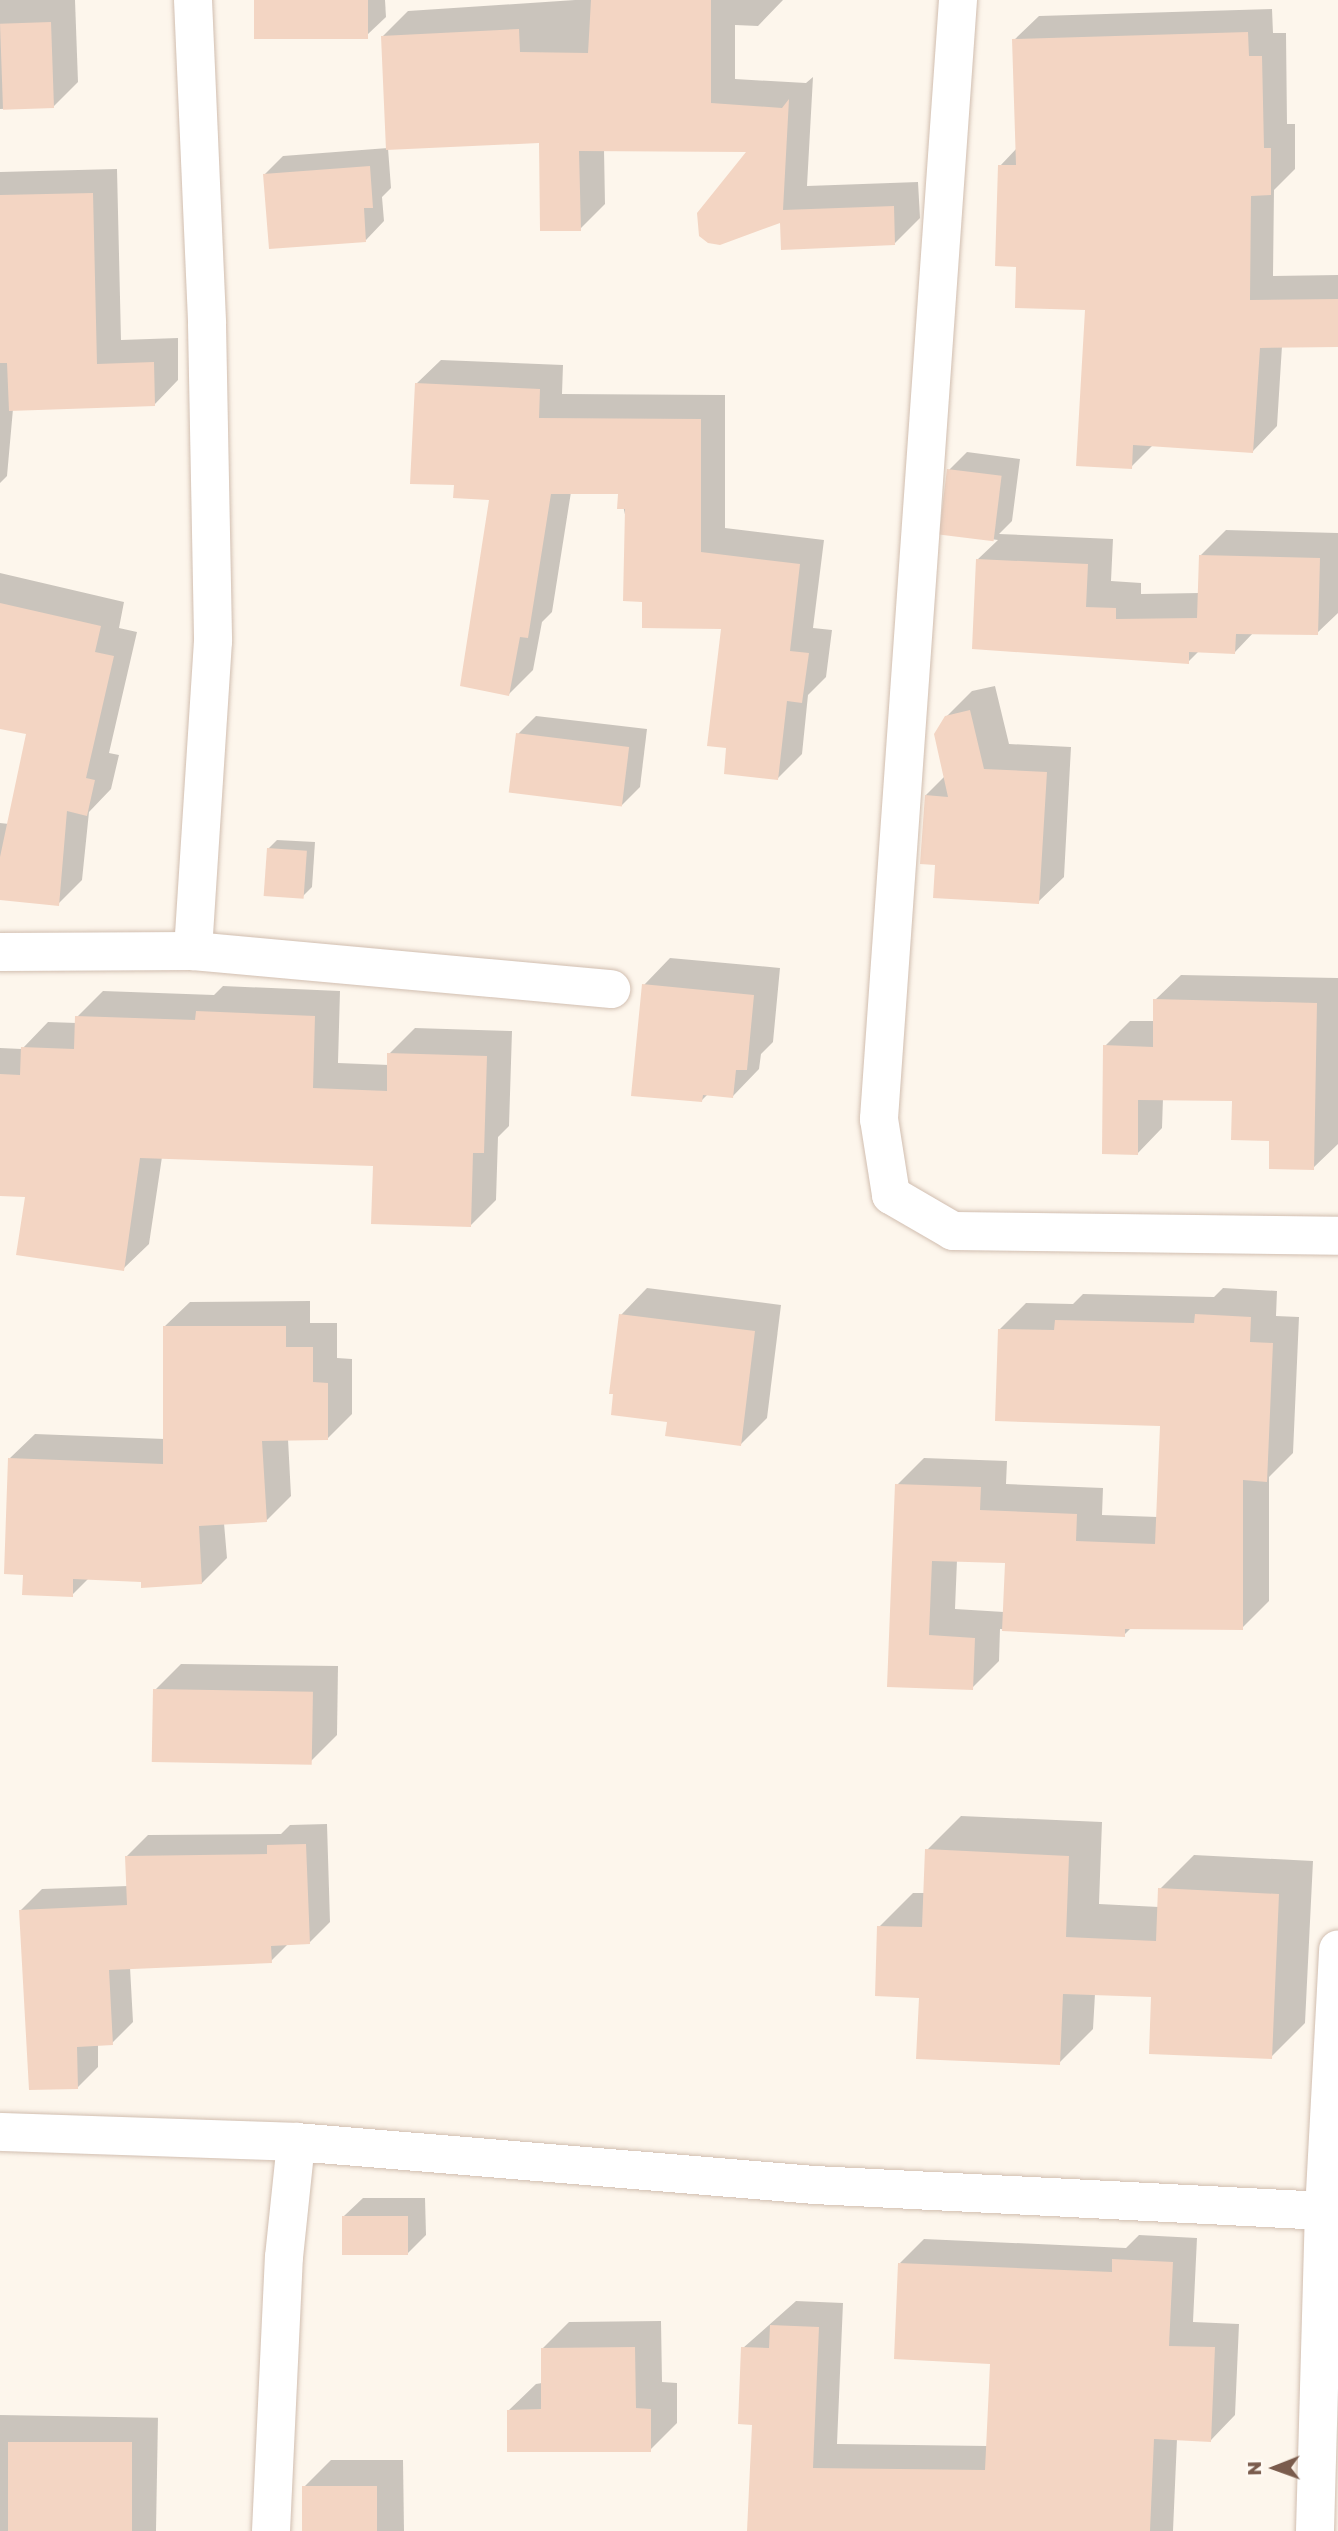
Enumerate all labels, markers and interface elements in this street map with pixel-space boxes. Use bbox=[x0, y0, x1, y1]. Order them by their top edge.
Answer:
north arrow bbox=[1240, 2433, 1310, 2503]
text: N bbox=[1242, 2461, 1265, 2476]

